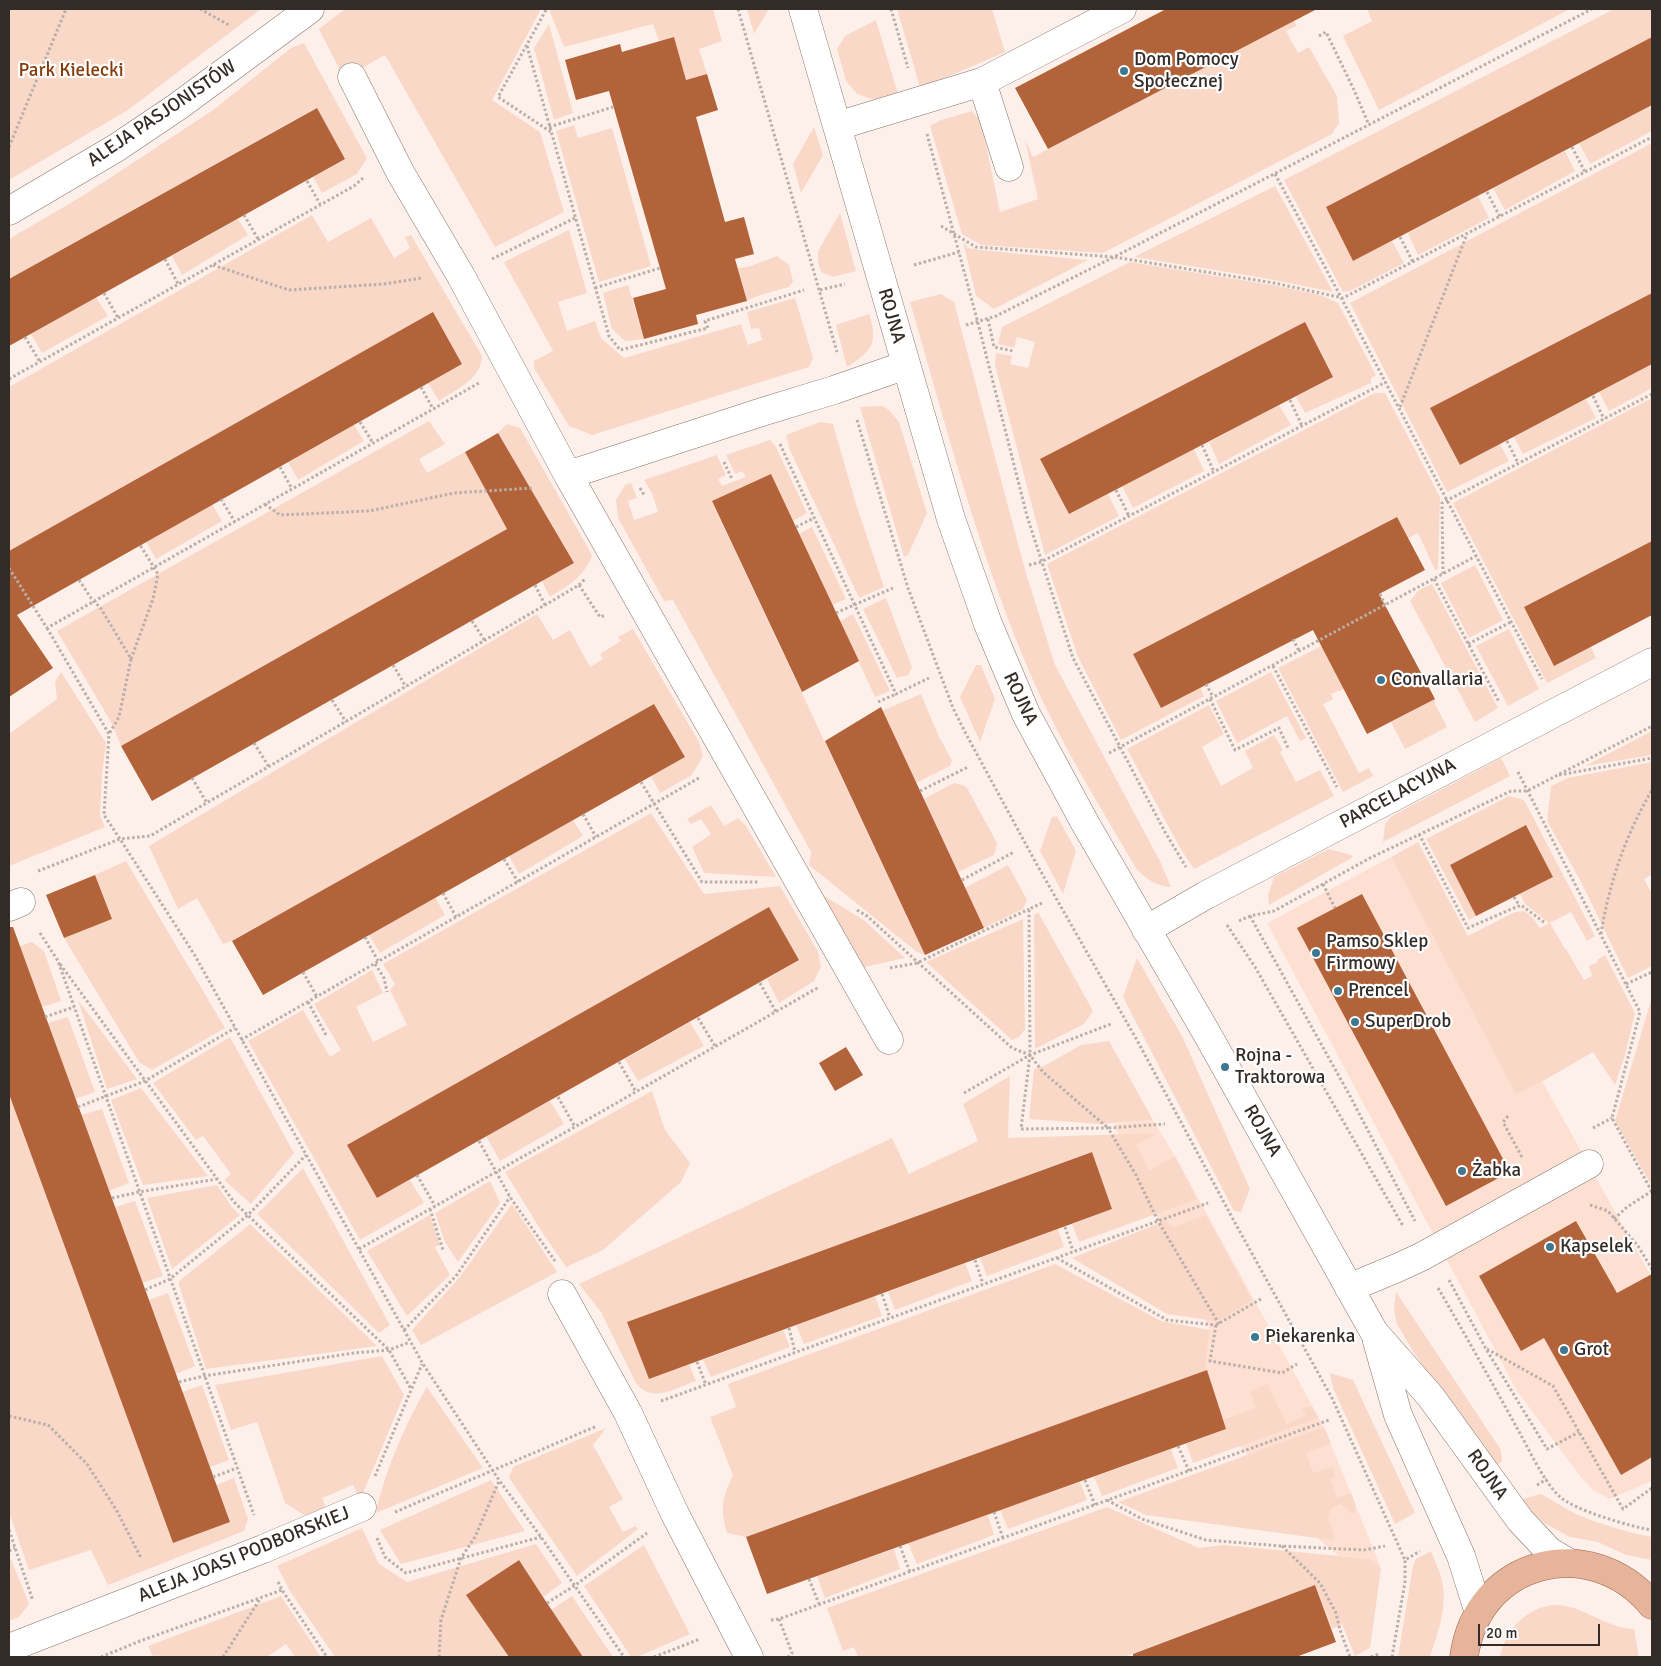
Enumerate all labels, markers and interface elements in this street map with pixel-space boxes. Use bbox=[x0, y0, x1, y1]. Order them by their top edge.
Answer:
place label: Dom Pomocy Społecznej bbox=[1134, 49, 1239, 93]
street label: ALEJA PASJONISTÓW bbox=[83, 56, 241, 172]
park label: Park Kielecki bbox=[18, 60, 124, 82]
marker: Dom Pomocy Społecznej bbox=[1118, 65, 1130, 77]
street label: ROJNA bbox=[872, 286, 910, 346]
street label: ROJNA bbox=[998, 669, 1042, 729]
place label: Convallaria bbox=[1391, 669, 1483, 691]
marker: Convallaria bbox=[1375, 674, 1387, 686]
street label: PARCELACYJNA bbox=[1336, 754, 1460, 834]
place label: Pamso Sklep Firmowy bbox=[1326, 931, 1428, 975]
marker: Pamso Sklep Firmowy bbox=[1310, 947, 1322, 959]
place label: Prencel bbox=[1348, 980, 1409, 1002]
marker: Prencel bbox=[1332, 985, 1344, 997]
place label: SuperDrob bbox=[1365, 1011, 1451, 1033]
marker: SuperDrob bbox=[1349, 1016, 1361, 1028]
place label: Rojna - Traktorowa bbox=[1235, 1045, 1325, 1089]
marker: Rojna - Traktorowa bbox=[1219, 1061, 1231, 1073]
street label: ROJNA bbox=[1238, 1101, 1286, 1161]
place label: Żabka bbox=[1472, 1160, 1521, 1182]
marker: Żabka bbox=[1456, 1165, 1468, 1177]
place label: Kapselek bbox=[1560, 1236, 1633, 1258]
marker: Kapselek bbox=[1544, 1241, 1556, 1253]
place label: Piekarenka bbox=[1265, 1326, 1355, 1348]
marker: Piekarenka bbox=[1249, 1331, 1261, 1343]
place label: Grot bbox=[1574, 1339, 1609, 1361]
marker: Grot bbox=[1558, 1344, 1570, 1356]
street label: ROJNA bbox=[1462, 1445, 1512, 1505]
street label: ALEJA JOASI PODBORSKIEJ bbox=[135, 1502, 353, 1608]
scale bar bbox=[1481, 1614, 1604, 1646]
text: 20 m bbox=[1486, 1624, 1517, 1642]

